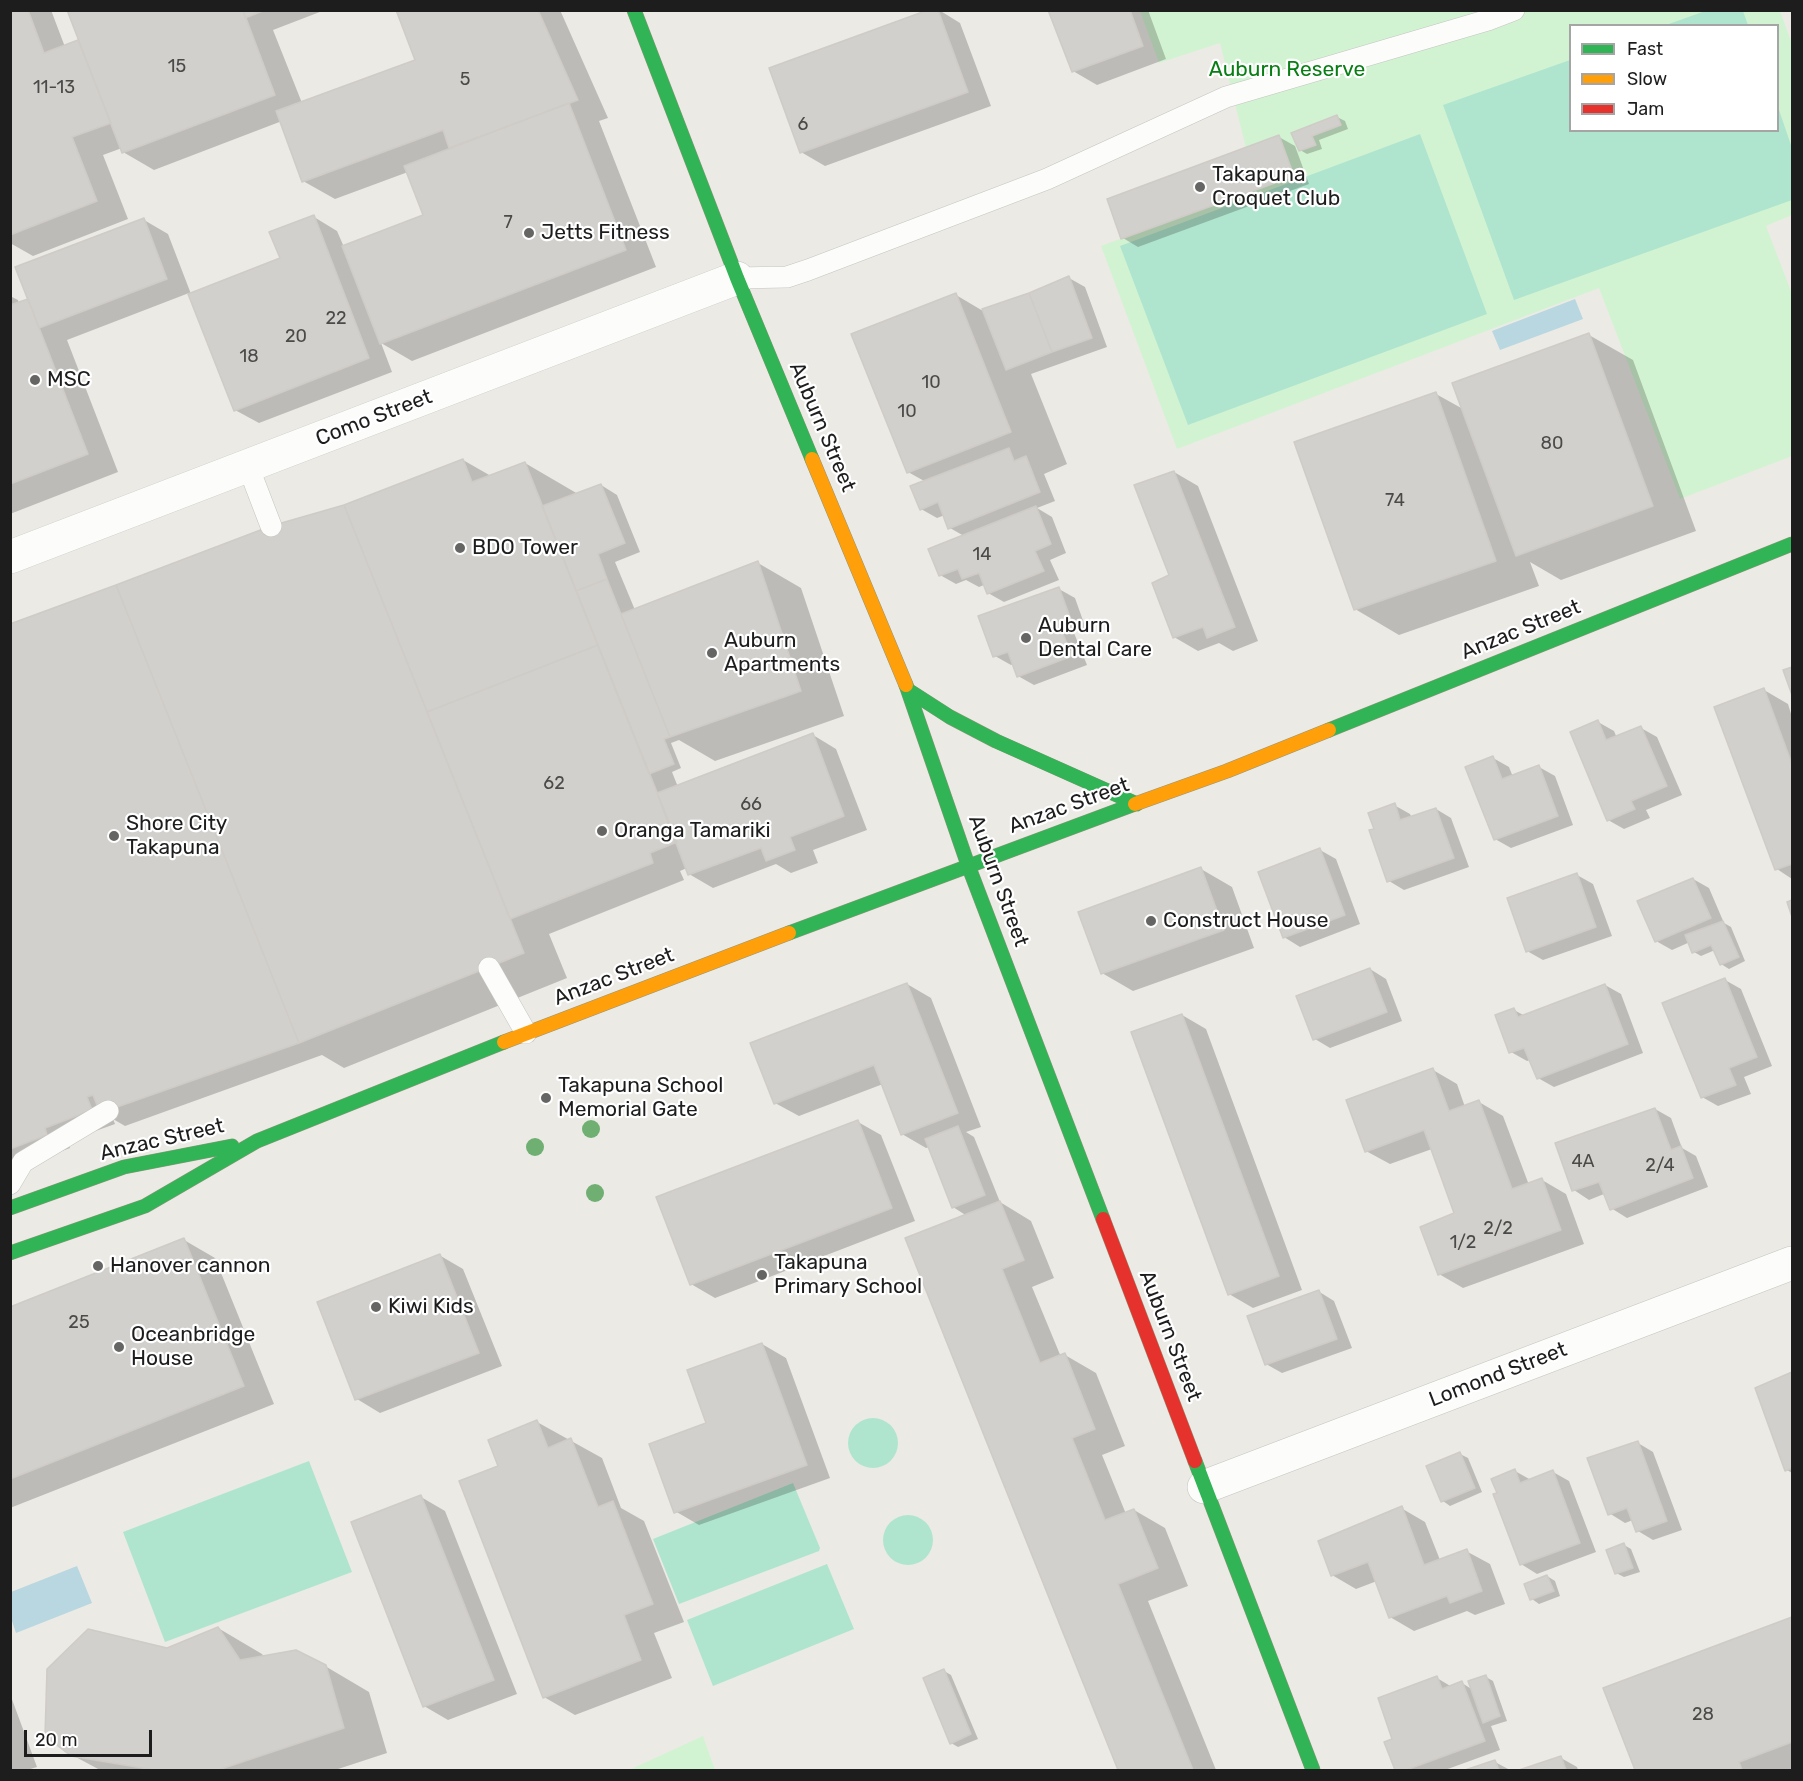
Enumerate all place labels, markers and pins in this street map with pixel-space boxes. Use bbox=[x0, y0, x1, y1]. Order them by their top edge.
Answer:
place label: Takapuna Croquet Club bbox=[1212, 162, 1340, 212]
marker: Takapuna Croquet Club bbox=[1193, 180, 1207, 194]
place label: Jetts Fitness bbox=[541, 220, 670, 246]
marker: Jetts Fitness bbox=[522, 226, 536, 240]
place label: MSC bbox=[47, 367, 91, 393]
marker: MSC bbox=[28, 373, 42, 387]
place label: BDO Tower bbox=[472, 535, 578, 561]
marker: BDO Tower bbox=[453, 541, 467, 555]
place label: Auburn Dental Care bbox=[1038, 613, 1152, 663]
place label: Auburn Apartments bbox=[724, 628, 840, 678]
marker: Auburn Dental Care bbox=[1019, 631, 1033, 645]
marker: Auburn Apartments bbox=[705, 646, 719, 660]
place label: Shore City Takapuna bbox=[126, 811, 227, 861]
place label: Oranga Tamariki bbox=[614, 818, 771, 844]
marker: Oranga Tamariki bbox=[595, 824, 609, 838]
marker: Shore City Takapuna bbox=[107, 829, 121, 843]
place label: Construct House bbox=[1163, 908, 1328, 934]
marker: Construct House bbox=[1144, 914, 1158, 928]
place label: Takapuna School Memorial Gate bbox=[558, 1073, 723, 1123]
marker: Takapuna School Memorial Gate bbox=[539, 1091, 553, 1105]
place label: Takapuna Primary School bbox=[774, 1250, 922, 1300]
place label: Hanover cannon bbox=[110, 1253, 271, 1279]
marker: Hanover cannon bbox=[91, 1259, 105, 1273]
marker: Takapuna Primary School bbox=[755, 1268, 769, 1282]
place label: Kiwi Kids bbox=[388, 1294, 474, 1320]
marker: Kiwi Kids bbox=[369, 1300, 383, 1314]
place label: Oceanbridge House bbox=[131, 1322, 255, 1372]
marker: Oceanbridge House bbox=[112, 1340, 126, 1354]

